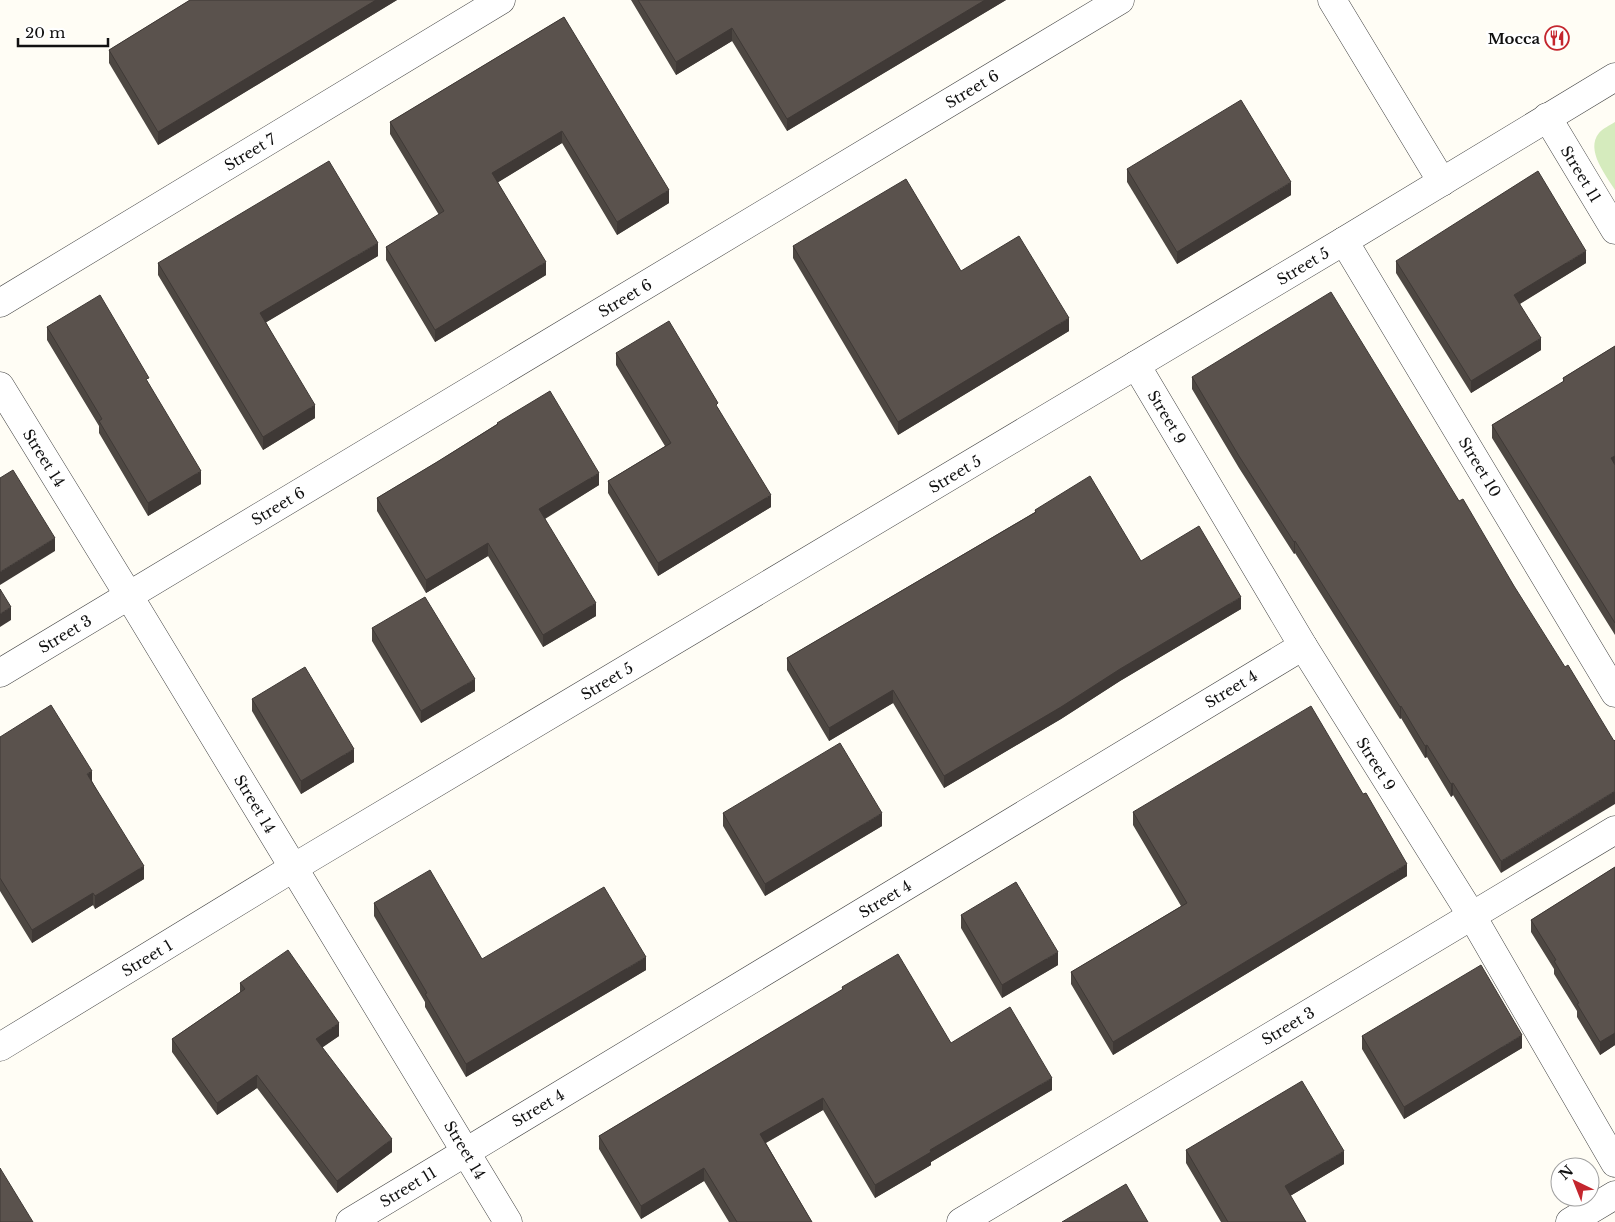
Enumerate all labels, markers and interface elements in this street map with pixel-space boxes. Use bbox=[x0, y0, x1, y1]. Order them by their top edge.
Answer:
scale bar bbox=[18, 15, 108, 47]
text: 20 m bbox=[25, 23, 65, 42]
restaurant icon: Mocca bbox=[1544, 25, 1570, 51]
place label: Mocca bbox=[1488, 29, 1540, 48]
street label: Street 6 bbox=[942, 66, 1002, 112]
street label: Street 7 bbox=[221, 129, 280, 175]
street label: Street 11 bbox=[1557, 142, 1605, 206]
street label: Street 5 bbox=[1273, 243, 1333, 289]
street label: Street 6 bbox=[595, 275, 655, 321]
street label: Street 9 bbox=[1144, 387, 1190, 447]
street label: Street 14 bbox=[19, 425, 69, 491]
street label: Street 10 bbox=[1455, 433, 1505, 501]
street label: Street 5 bbox=[925, 451, 985, 497]
street label: Street 6 bbox=[248, 483, 308, 529]
street label: Street 3 bbox=[35, 611, 95, 657]
street label: Street 5 bbox=[577, 658, 637, 704]
street label: Street 4 bbox=[1201, 666, 1261, 712]
street label: Street 9 bbox=[1352, 734, 1400, 794]
street label: Street 14 bbox=[230, 771, 280, 837]
street label: Street 4 bbox=[855, 876, 915, 922]
street label: Street 1 bbox=[118, 935, 176, 981]
street label: Street 3 bbox=[1258, 1003, 1318, 1049]
street label: Street 4 bbox=[508, 1085, 568, 1131]
street label: Street 14 bbox=[440, 1117, 490, 1183]
north arrow bbox=[1550, 1157, 1600, 1207]
text: N bbox=[1555, 1161, 1577, 1184]
street label: Street 11 bbox=[376, 1163, 440, 1211]

